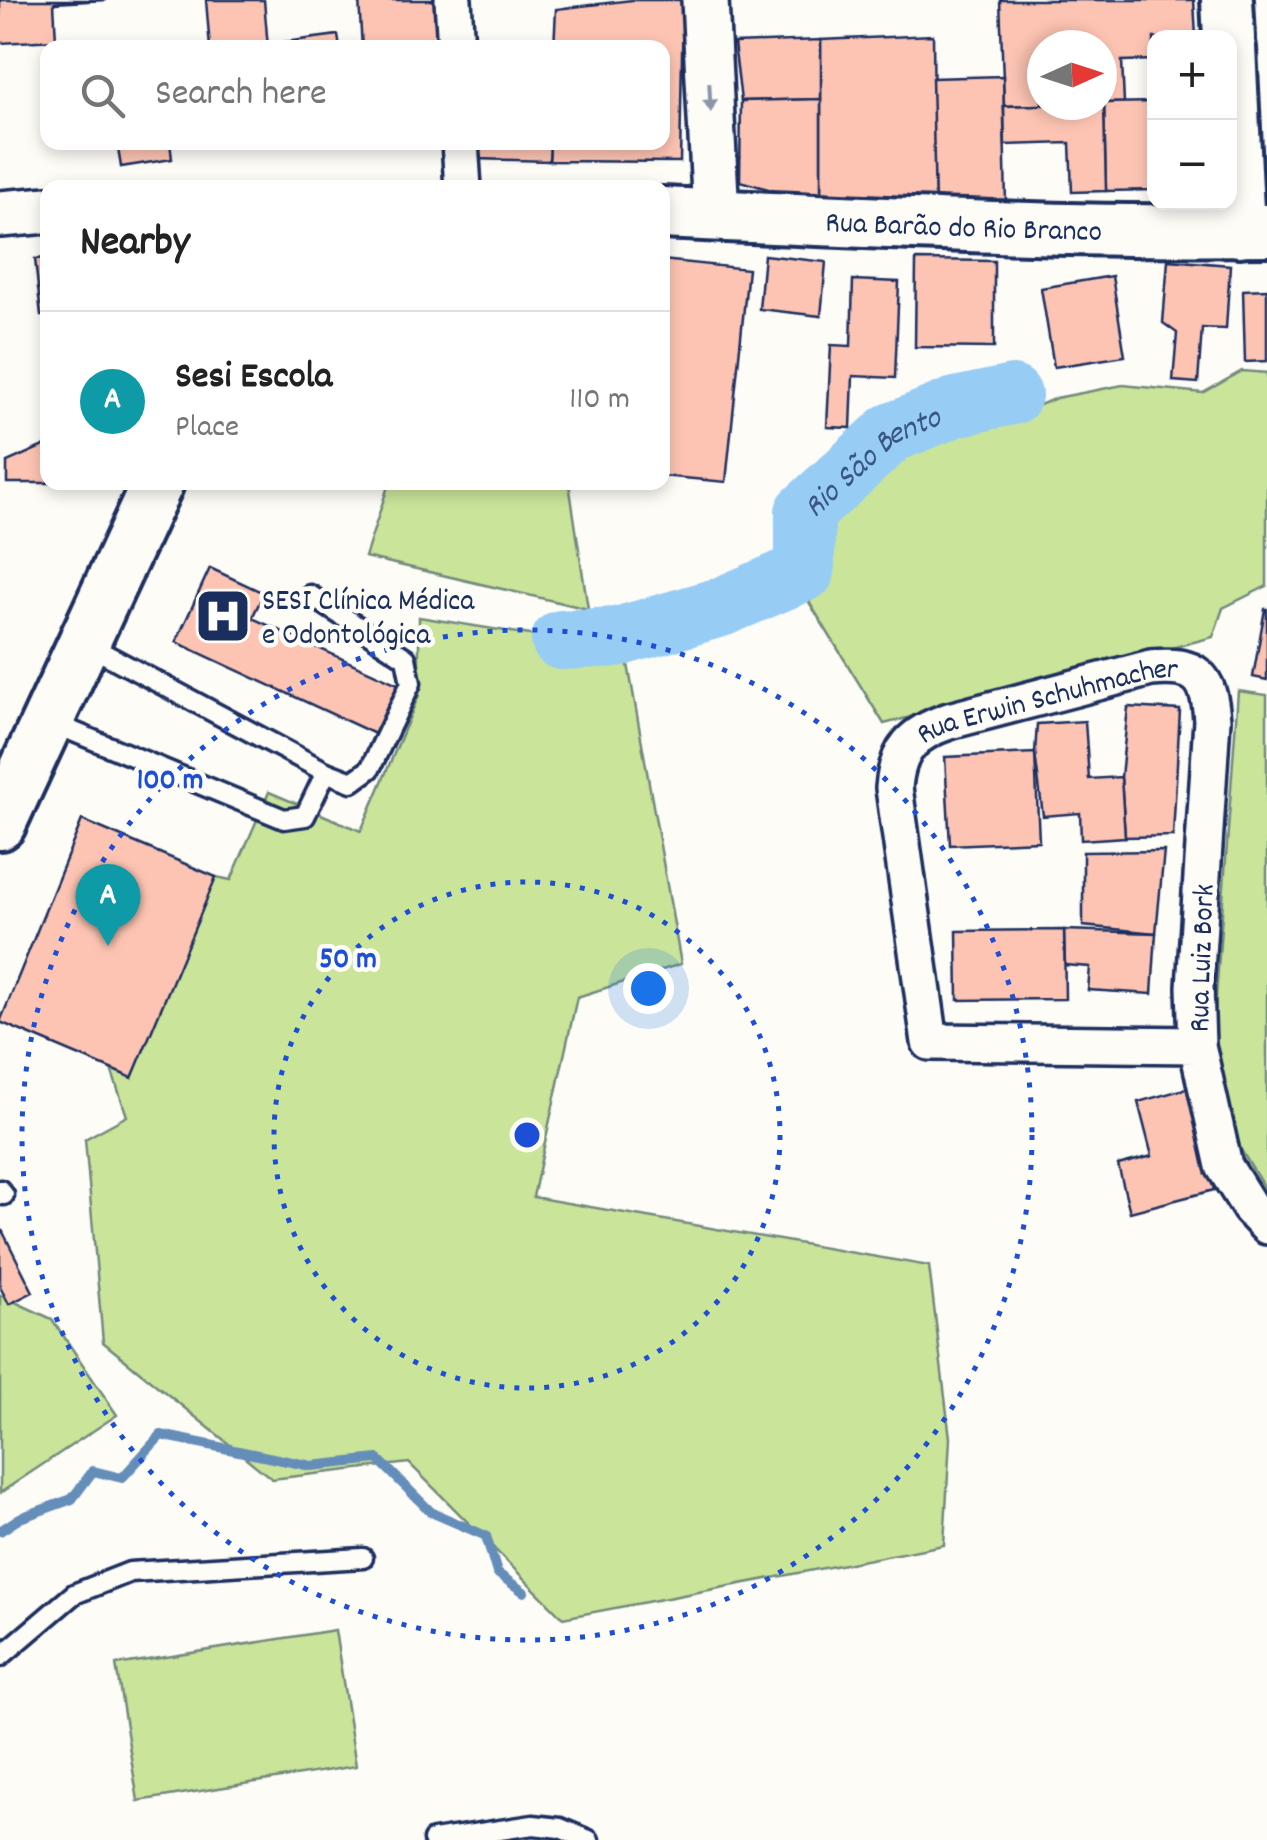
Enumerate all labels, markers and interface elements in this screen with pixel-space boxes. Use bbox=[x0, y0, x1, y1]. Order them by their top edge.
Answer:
north arrow bbox=[1027, 30, 1117, 120]
map controls bbox=[1147, 30, 1237, 210]
button: + bbox=[1147, 30, 1237, 120]
search box bbox=[40, 40, 670, 150]
icon: search bbox=[75, 68, 130, 123]
text: Search here bbox=[155, 68, 327, 123]
one-way arrow bbox=[702, 82, 718, 114]
button: − bbox=[1147, 120, 1237, 210]
street label: Rua Barão do Rio Branco bbox=[824, 203, 1102, 256]
text: Nearby bbox=[80, 215, 190, 275]
text: Sesi Escola bbox=[175, 351, 332, 406]
text: A bbox=[104, 378, 121, 424]
text: 110 m bbox=[569, 378, 630, 424]
water label: Rio São Bento bbox=[795, 396, 950, 531]
text: Place bbox=[175, 406, 239, 452]
place label: SESI Clínica Médica e Odontológica bbox=[262, 582, 475, 659]
hospital icon: SESI Clínica Médica e Odontológica bbox=[193, 586, 253, 646]
street label: Rua Erwin Schuhmacher bbox=[910, 650, 1179, 758]
text: 100 m bbox=[137, 761, 203, 804]
pin: A bbox=[76, 864, 140, 946]
street label: Rua Luiz Bork bbox=[1180, 883, 1229, 1033]
text: 50 m bbox=[319, 940, 377, 983]
your location bbox=[623, 963, 674, 1014]
centre of rings bbox=[509, 1117, 545, 1153]

